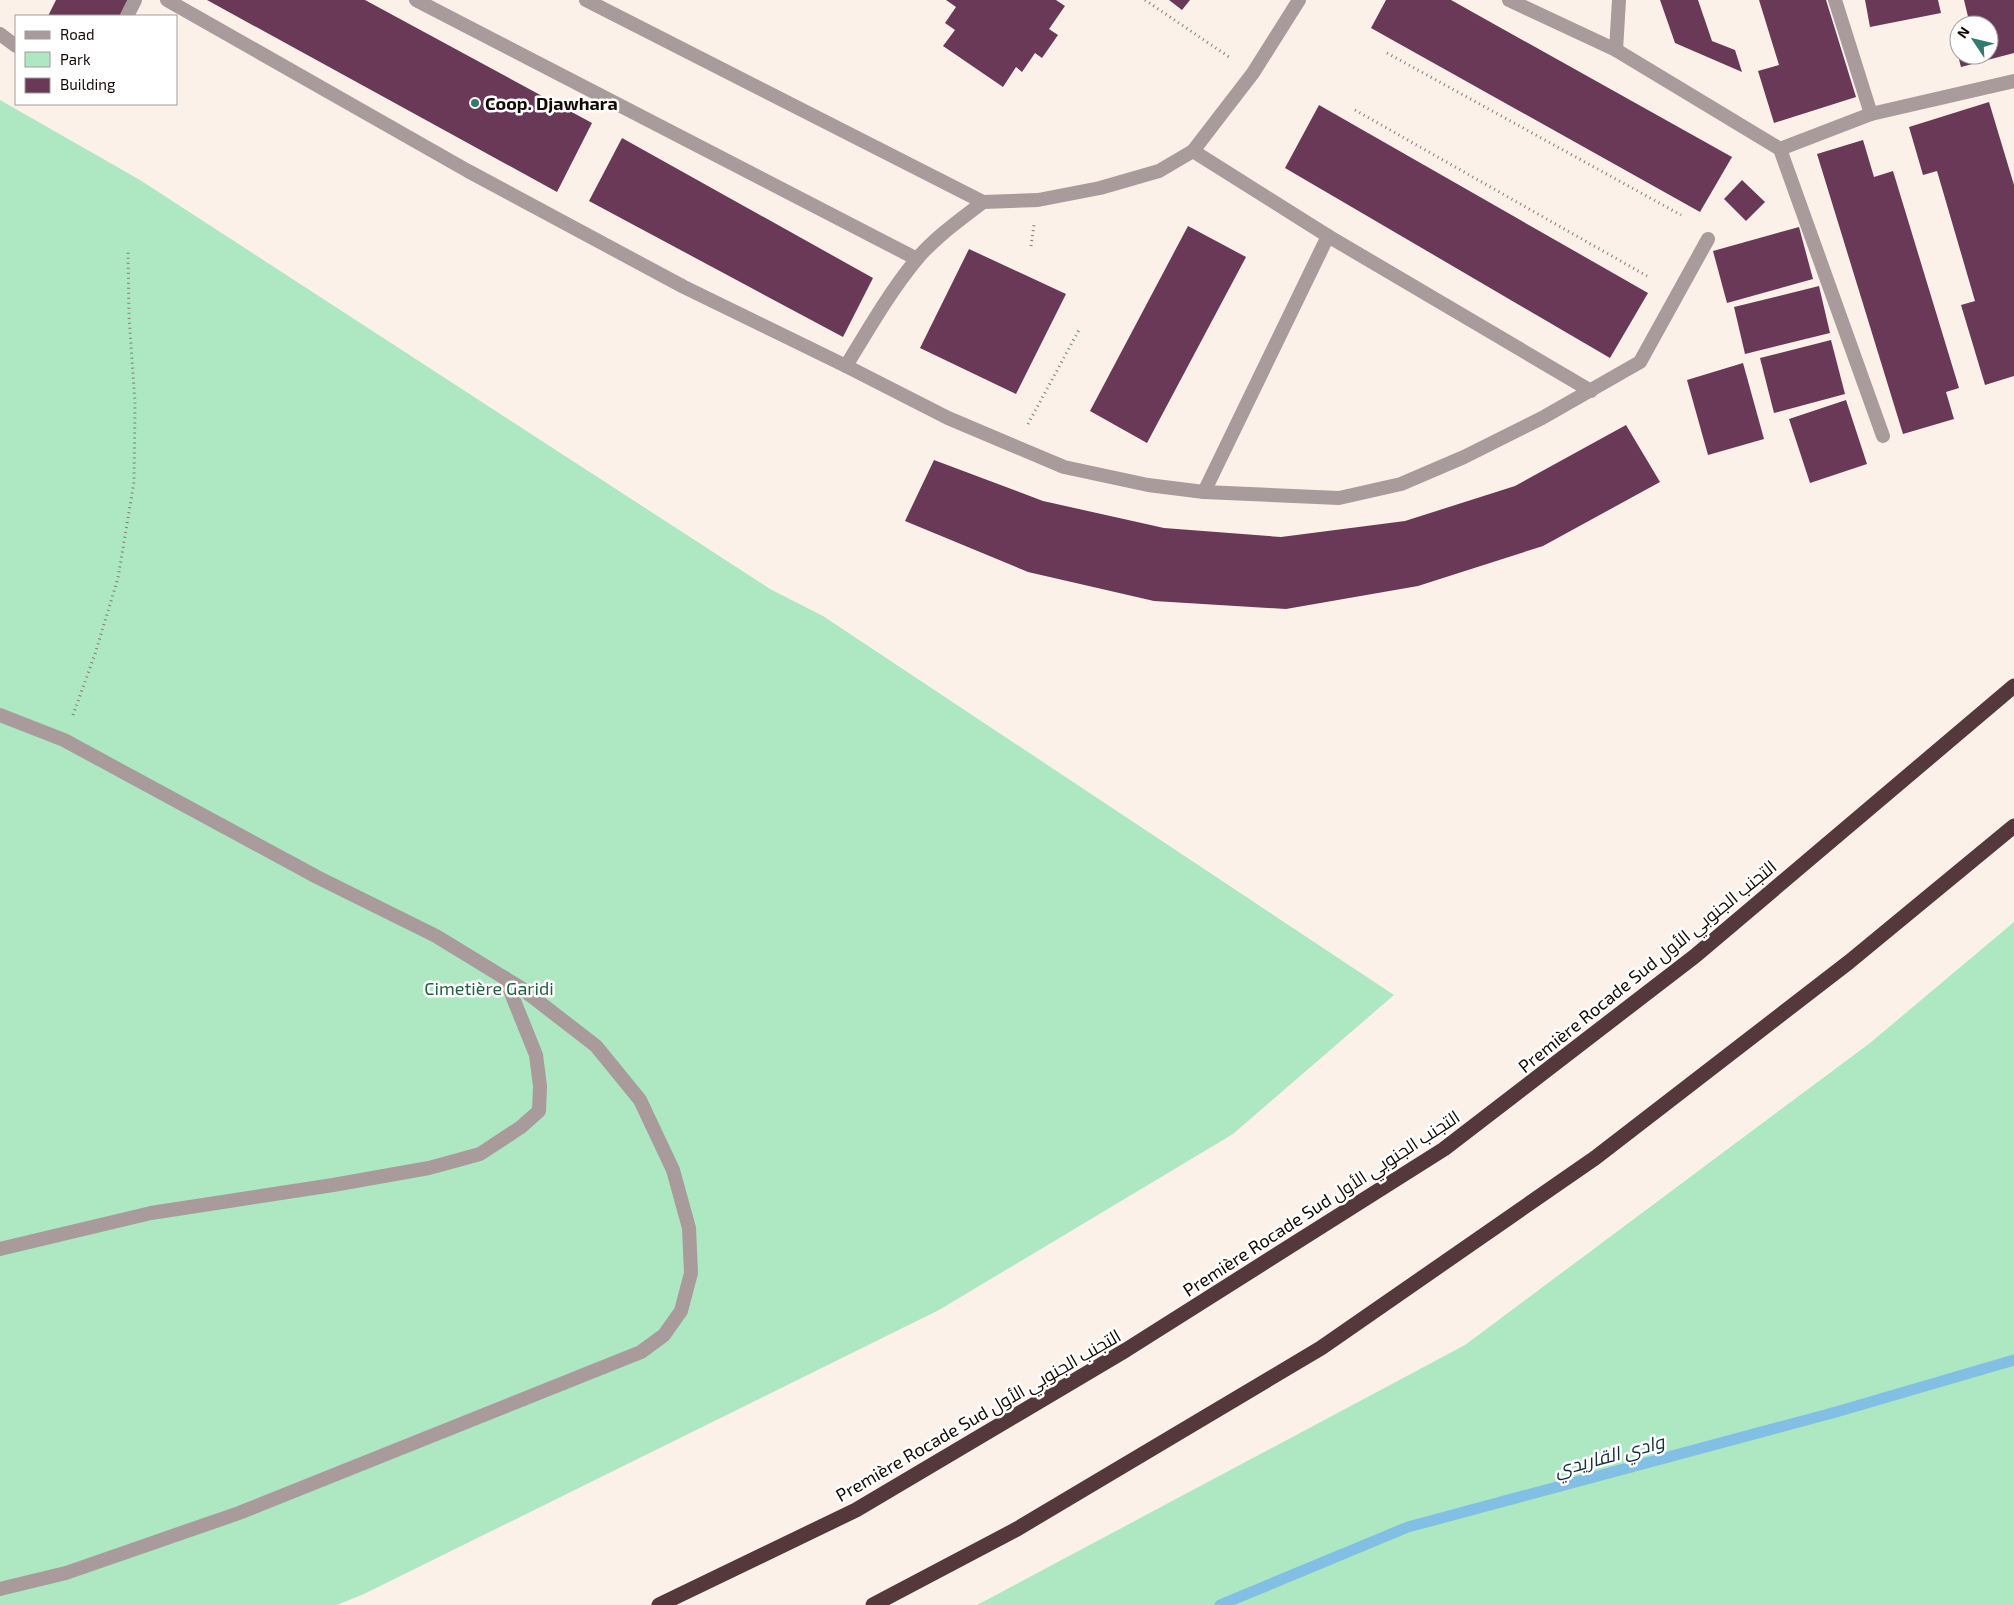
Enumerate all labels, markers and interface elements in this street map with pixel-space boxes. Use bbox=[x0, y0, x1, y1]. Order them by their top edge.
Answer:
legend bbox=[15, 15, 178, 105]
north arrow bbox=[1949, 15, 1999, 65]
text: N bbox=[1953, 23, 1973, 41]
text: Road bbox=[60, 25, 95, 43]
text: Park bbox=[60, 50, 91, 68]
text: Building bbox=[60, 75, 116, 93]
place label: Coop. Djawhara bbox=[485, 92, 618, 114]
marker: Coop. Djawhara bbox=[469, 97, 481, 109]
street label: Première Rocade Sud التجنب الجنوبي الأول bbox=[1514, 855, 1783, 1080]
park label: Cimetière Garidi bbox=[424, 977, 554, 999]
street label: Première Rocade Sud التجنب الجنوبي الأول bbox=[1178, 1105, 1466, 1304]
street label: Première Rocade Sud التجنب الجنوبي الأول bbox=[831, 1324, 1127, 1509]
water label: وادي القاريدي bbox=[1552, 1429, 1669, 1486]

